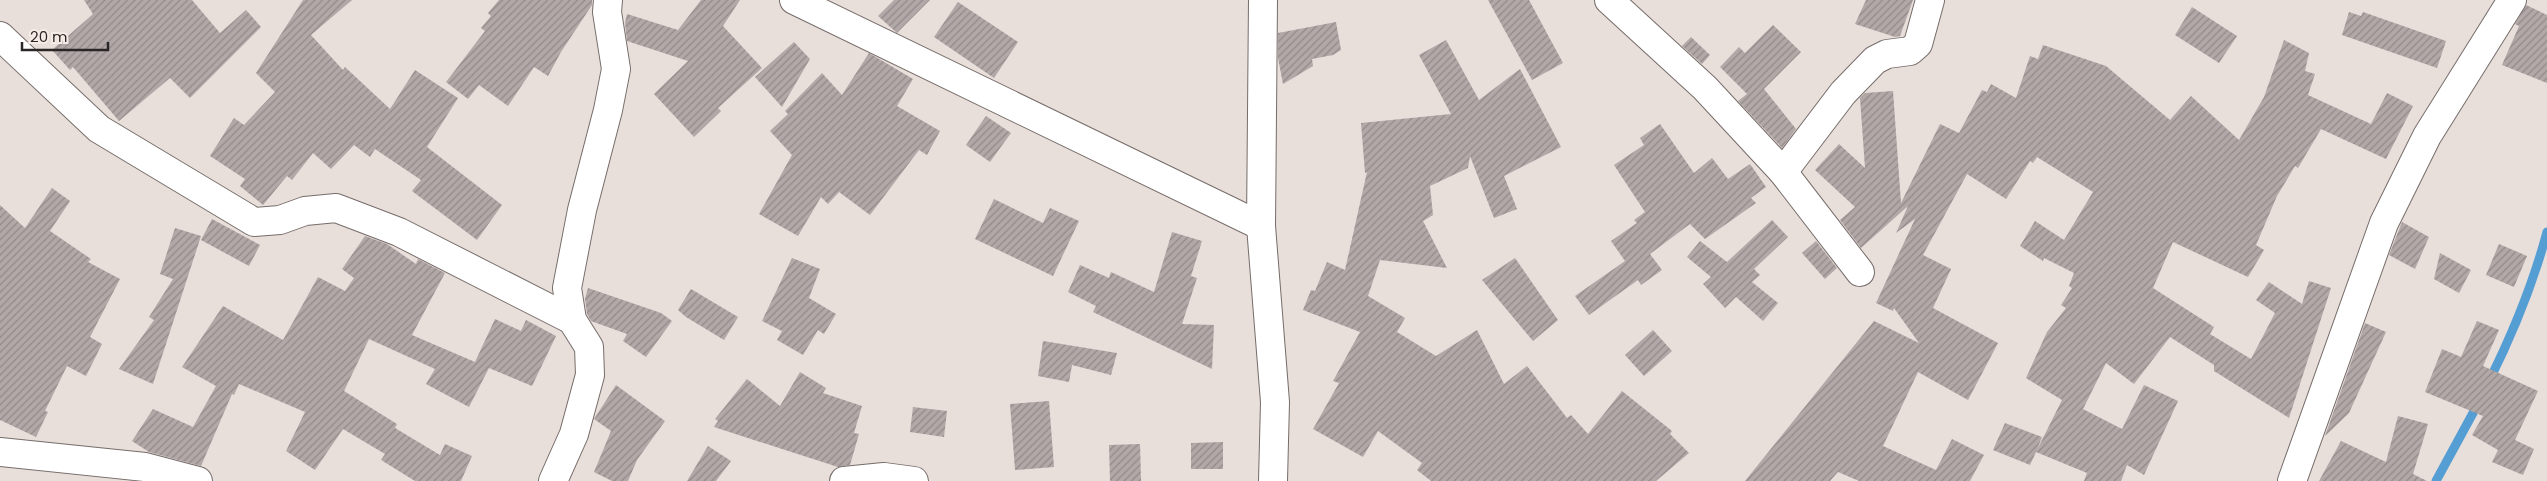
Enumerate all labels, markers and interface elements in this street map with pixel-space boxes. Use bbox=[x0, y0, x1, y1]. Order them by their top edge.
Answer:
scale bar bbox=[22, 20, 109, 52]
text: 20 m bbox=[30, 26, 68, 47]

